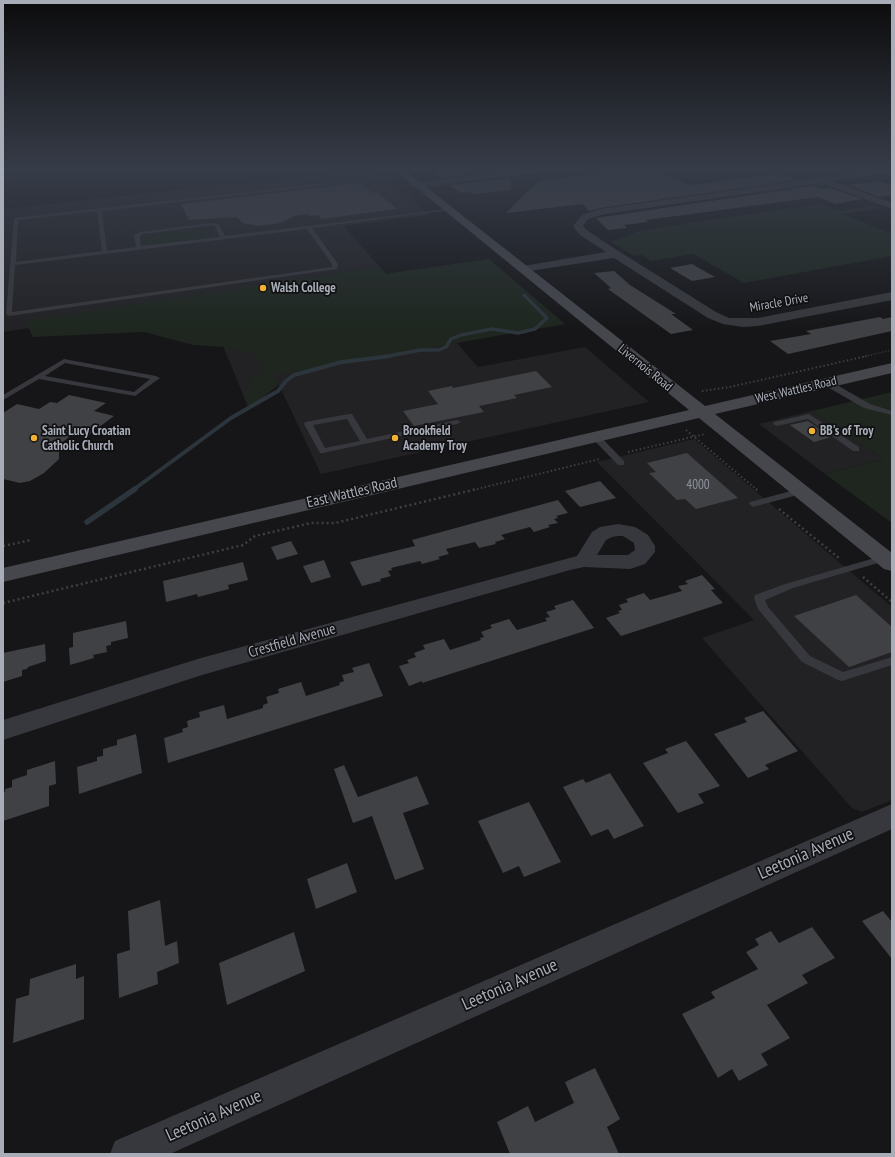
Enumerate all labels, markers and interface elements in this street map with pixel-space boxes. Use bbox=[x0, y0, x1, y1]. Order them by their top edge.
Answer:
place label: Walsh College bbox=[271, 280, 336, 296]
marker: Walsh College bbox=[258, 283, 268, 293]
street label: Miracle Drive bbox=[748, 290, 810, 316]
street label: Livernois Road bbox=[615, 341, 675, 395]
street label: West Wattles Road bbox=[754, 373, 838, 407]
place label: Saint Lucy Croatian Catholic Church bbox=[42, 423, 131, 454]
place label: Brookfield Academy Troy bbox=[403, 423, 467, 454]
place label: BB's of Troy bbox=[820, 423, 873, 439]
marker: BB's of Troy bbox=[807, 426, 817, 436]
marker: Saint Lucy Croatian Catholic Church bbox=[29, 433, 39, 443]
marker: Brookfield Academy Troy bbox=[390, 433, 400, 443]
street label: East Wattles Road bbox=[305, 474, 399, 512]
house number: 4000 bbox=[686, 477, 710, 493]
street label: Crestfield Avenue bbox=[246, 620, 338, 662]
street label: Leetonia Avenue bbox=[755, 823, 857, 885]
street label: Leetonia Avenue bbox=[459, 954, 561, 1016]
street label: Leetonia Avenue bbox=[163, 1085, 265, 1147]

